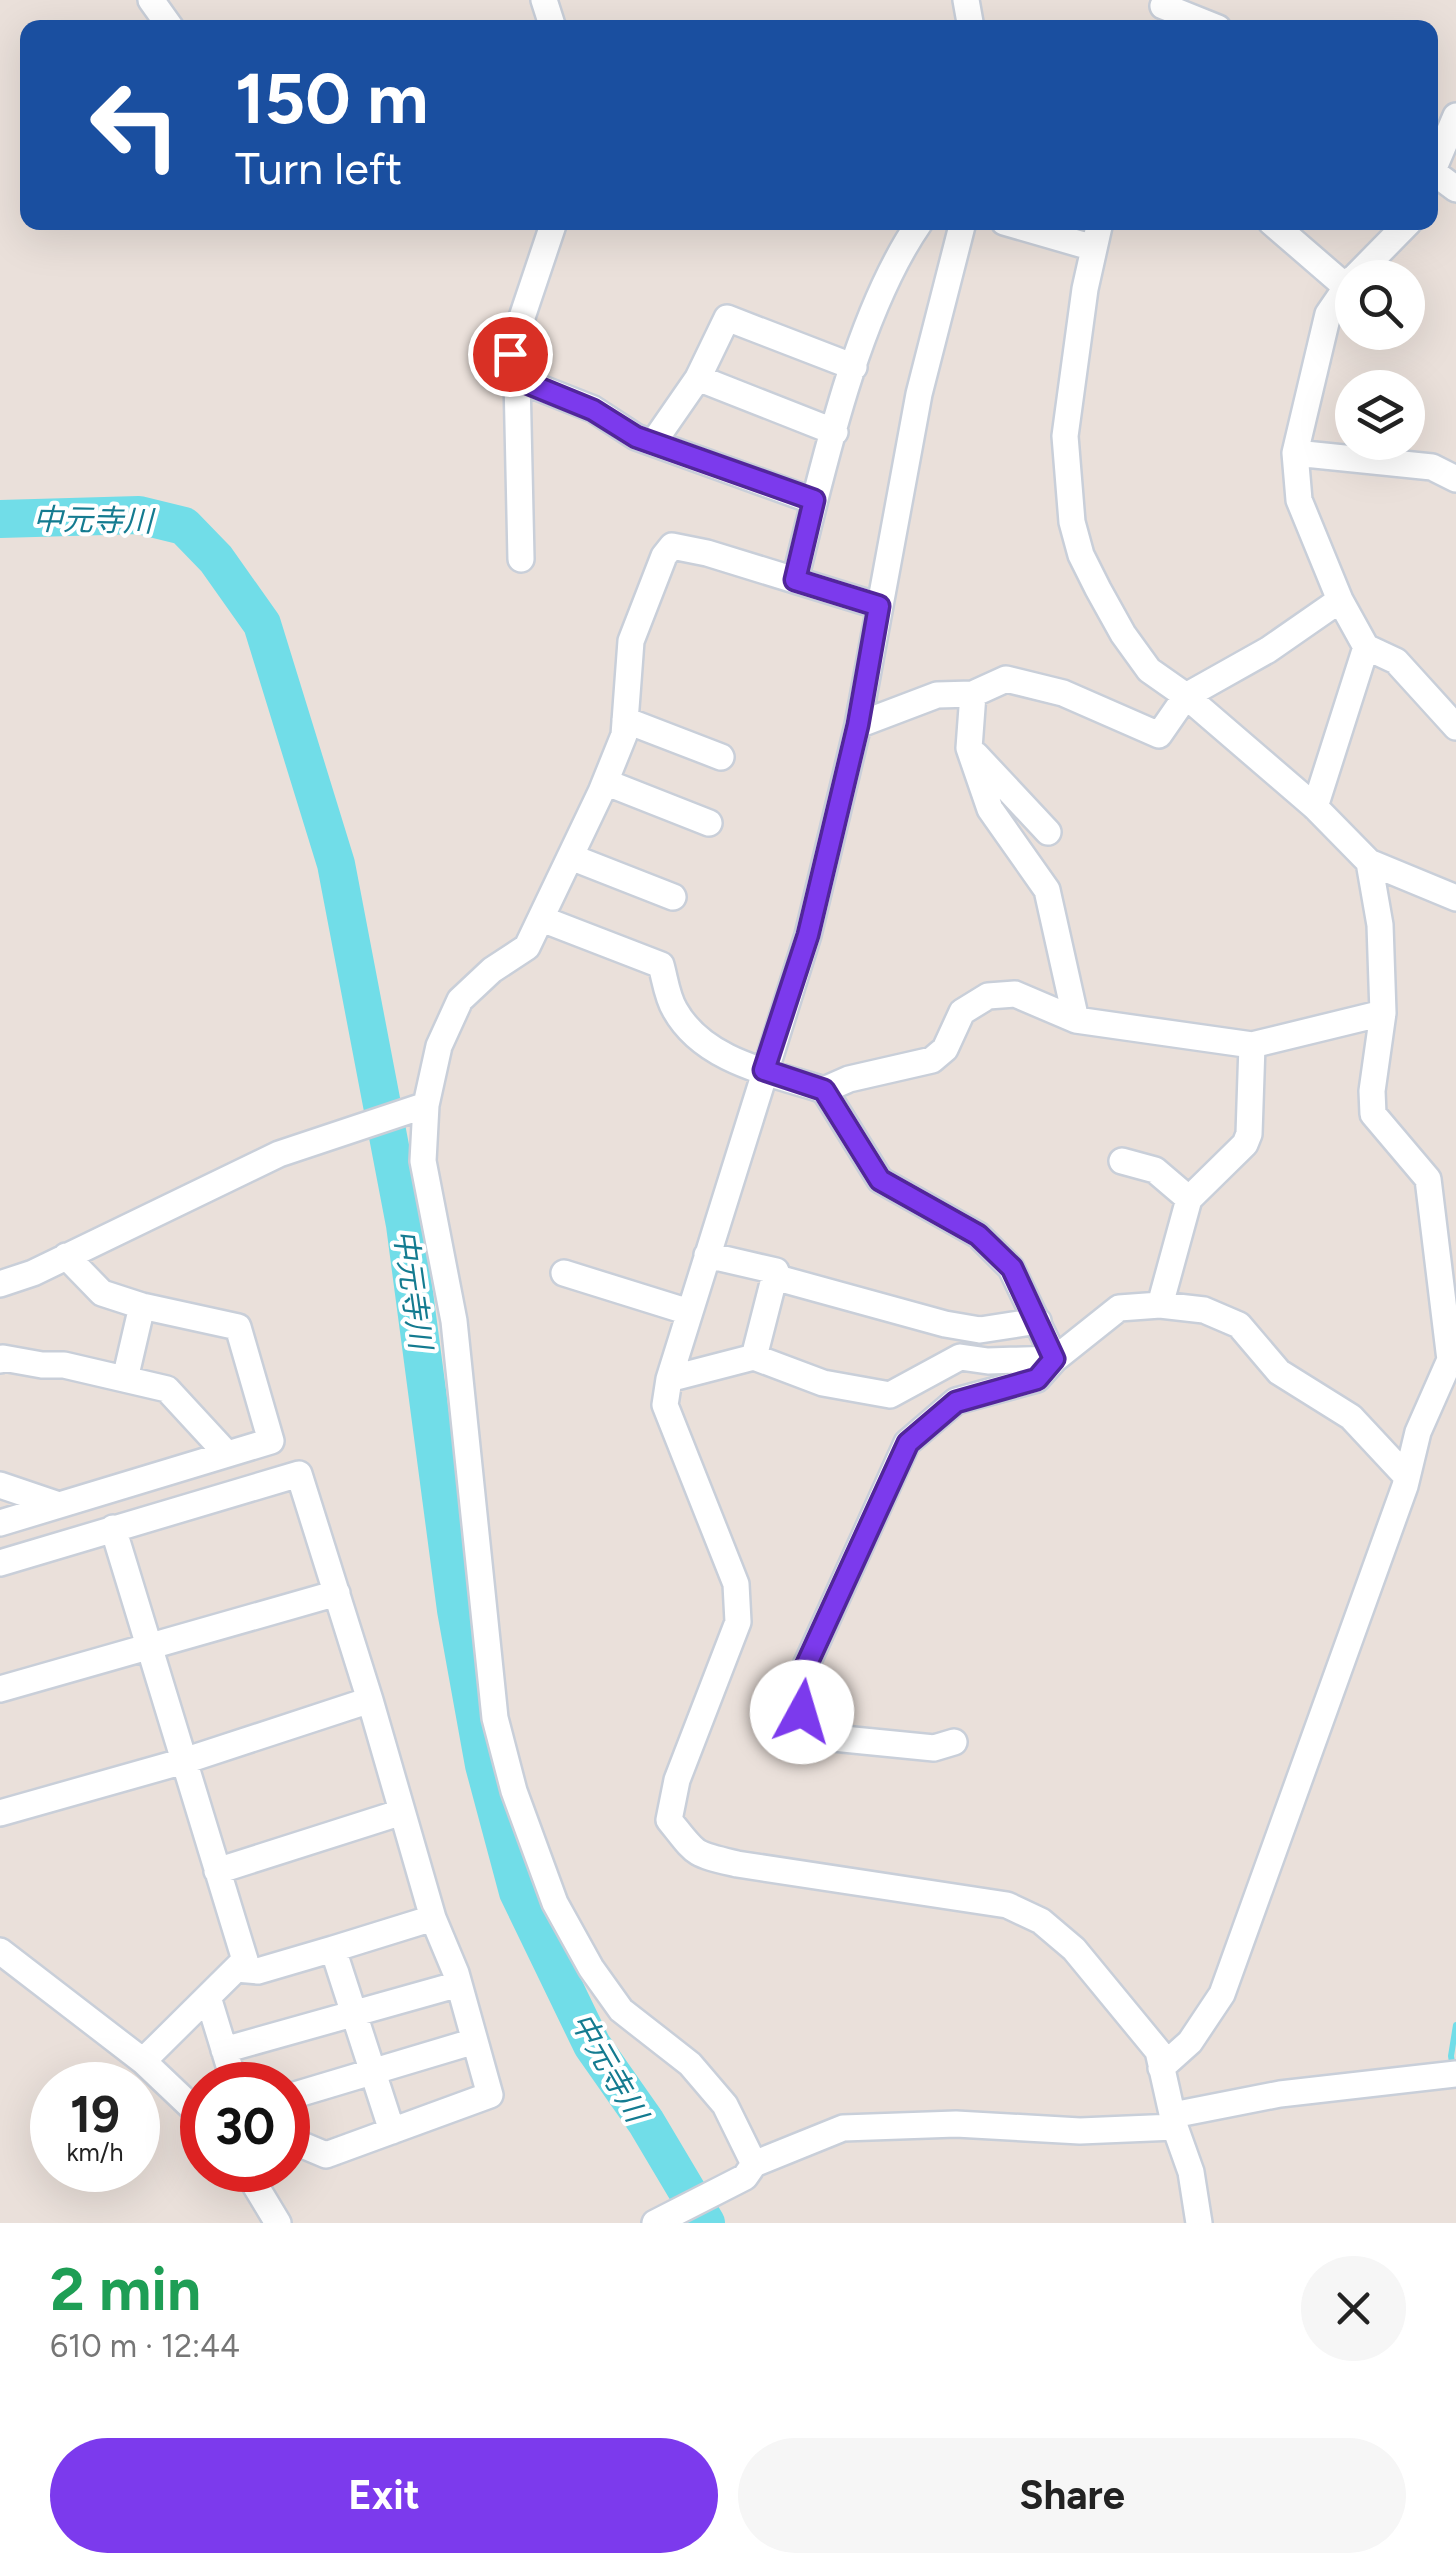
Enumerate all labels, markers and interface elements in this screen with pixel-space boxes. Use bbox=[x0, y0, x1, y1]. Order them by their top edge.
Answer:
text: 150 m bbox=[235, 56, 428, 141]
icon: left bbox=[70, 60, 200, 190]
text: Turn left bbox=[235, 141, 402, 195]
map controls bbox=[1335, 260, 1425, 460]
button: search bbox=[1335, 260, 1425, 350]
pin bbox=[468, 312, 553, 397]
icon: arrive bbox=[483, 327, 538, 382]
button: layers bbox=[1335, 370, 1425, 460]
water label: 中元寺川 bbox=[33, 500, 156, 540]
water label: 中元寺川 bbox=[386, 1227, 440, 1354]
position arrow bbox=[750, 1660, 854, 1764]
water label: 中元寺川 bbox=[563, 2006, 657, 2131]
speed limit sign: 30 bbox=[180, 2062, 310, 2192]
text: 19 bbox=[70, 2084, 120, 2145]
text: km/h bbox=[66, 2137, 124, 2167]
text: 2 min bbox=[50, 2253, 201, 2325]
button: close bbox=[1301, 2256, 1406, 2361]
text: 610 m · 12:44 bbox=[50, 2327, 240, 2365]
button: Exit bbox=[50, 2438, 718, 2553]
button: Share bbox=[738, 2438, 1406, 2553]

